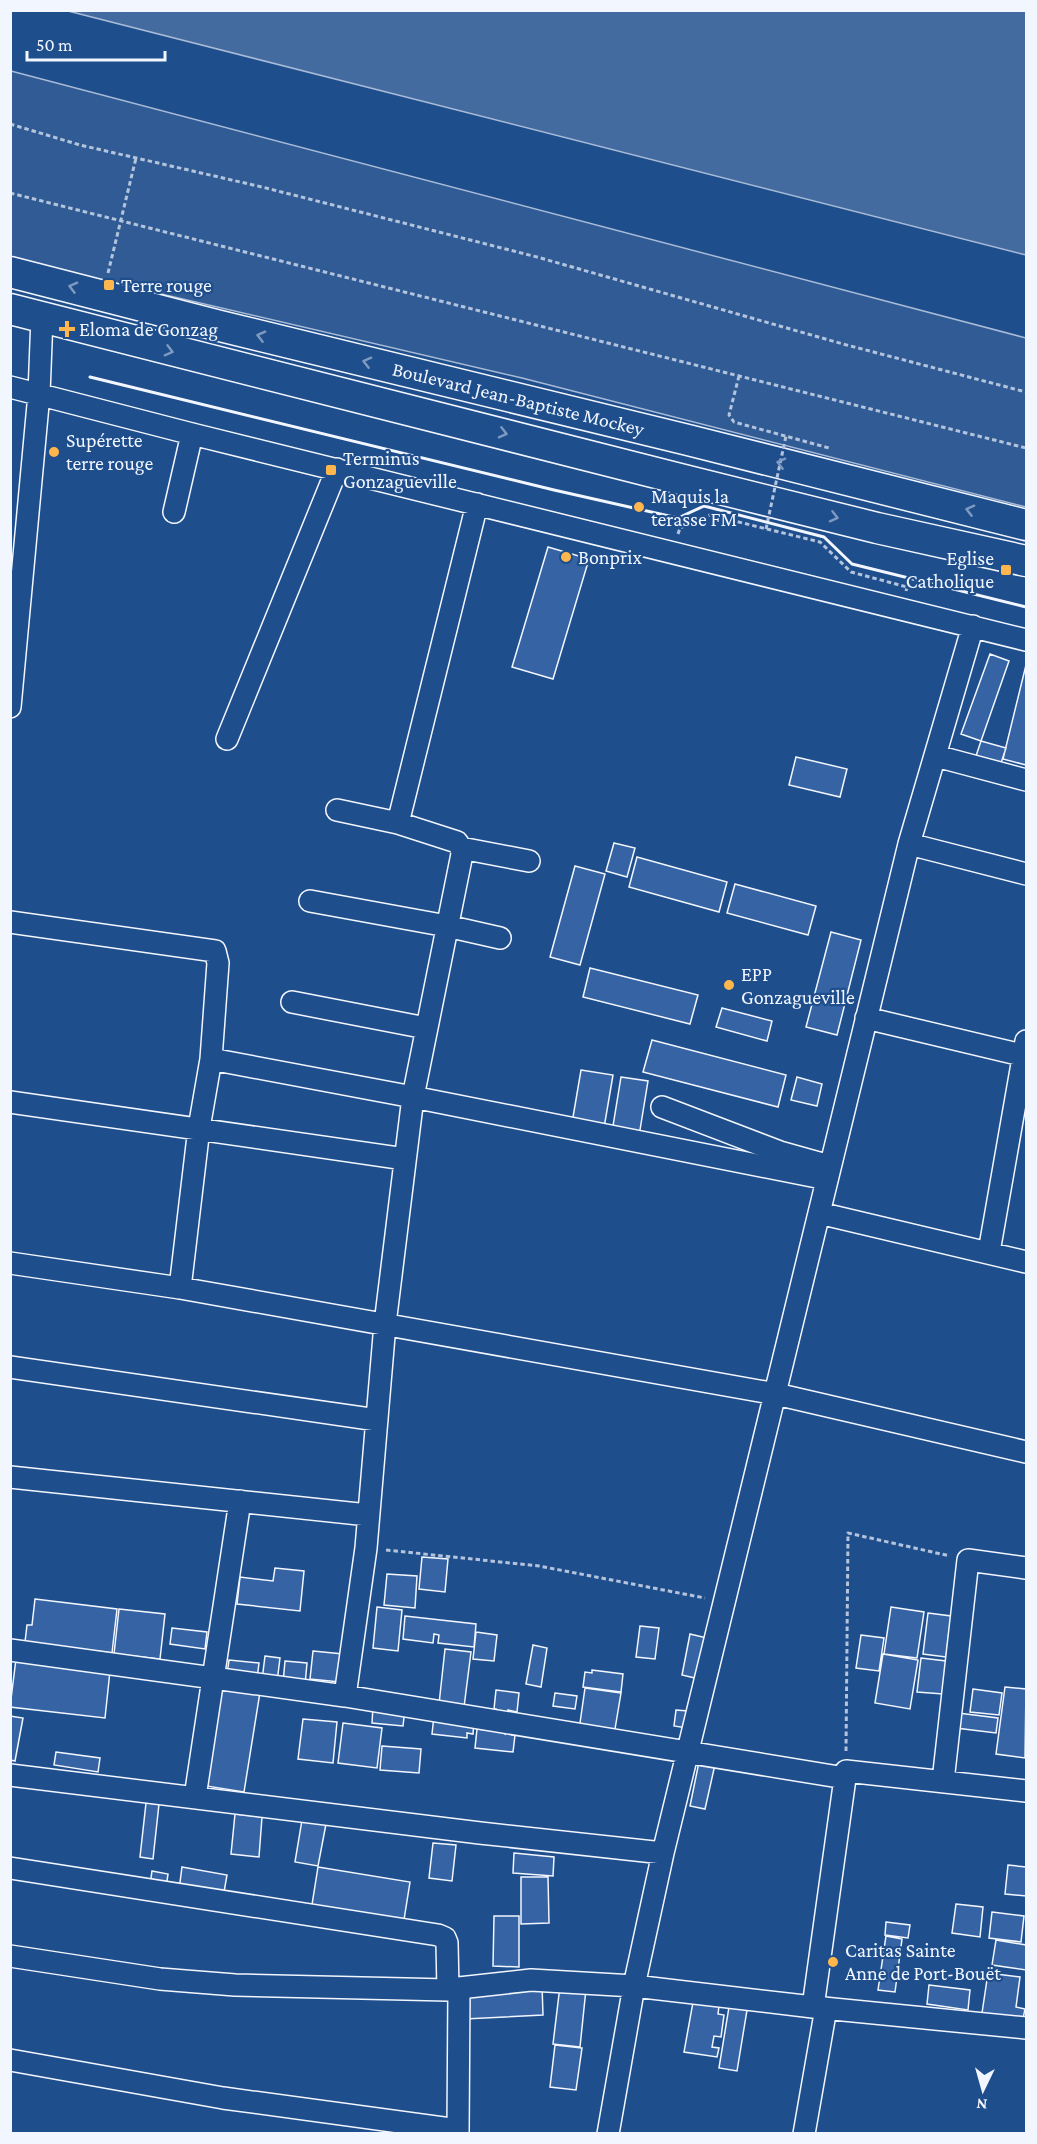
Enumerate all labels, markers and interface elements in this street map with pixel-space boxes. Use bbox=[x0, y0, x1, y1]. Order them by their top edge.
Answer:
scale bar bbox=[27, 24, 165, 62]
text: 50 m bbox=[36, 35, 73, 55]
place label: Terre rouge bbox=[121, 274, 212, 297]
marker: Terre rouge bbox=[102, 278, 116, 292]
one-way arrow bbox=[68, 282, 78, 295]
place label: Eloma de Gonzag bbox=[79, 318, 218, 341]
marker: Eloma de Gonzag bbox=[60, 322, 74, 336]
one-way arrow bbox=[257, 331, 267, 344]
one-way arrow bbox=[164, 343, 174, 356]
one-way arrow bbox=[362, 357, 372, 370]
street label: Boulevard Jean-Baptiste Mockey bbox=[390, 357, 647, 441]
one-way arrow bbox=[498, 426, 508, 439]
place label: Supérette terre rouge bbox=[66, 429, 153, 475]
marker: Supérette terre rouge bbox=[47, 445, 61, 459]
place label: Terminus Gonzagueville bbox=[343, 447, 457, 493]
one-way arrow bbox=[776, 457, 786, 470]
marker: Terminus Gonzagueville bbox=[324, 463, 338, 477]
place label: Maquis la terasse FM bbox=[651, 485, 737, 530]
marker: Maquis la terasse FM bbox=[632, 500, 646, 514]
one-way arrow bbox=[965, 505, 975, 518]
one-way arrow bbox=[829, 510, 839, 523]
place label: Bonprix bbox=[578, 546, 642, 569]
place label: Eglise Catholique bbox=[906, 547, 994, 593]
marker: Bonprix bbox=[559, 550, 573, 564]
marker: Eglise Catholique bbox=[999, 563, 1013, 577]
place label: EPP Gonzagueville bbox=[741, 963, 855, 1009]
marker: EPP Gonzagueville bbox=[722, 978, 736, 992]
place label: Caritas Sainte Anne de Port-Bouët bbox=[845, 1939, 1001, 1984]
marker: Caritas Sainte Anne de Port-Bouët bbox=[826, 1955, 840, 1969]
north arrow bbox=[953, 2060, 1013, 2120]
text: N bbox=[975, 2095, 988, 2113]

